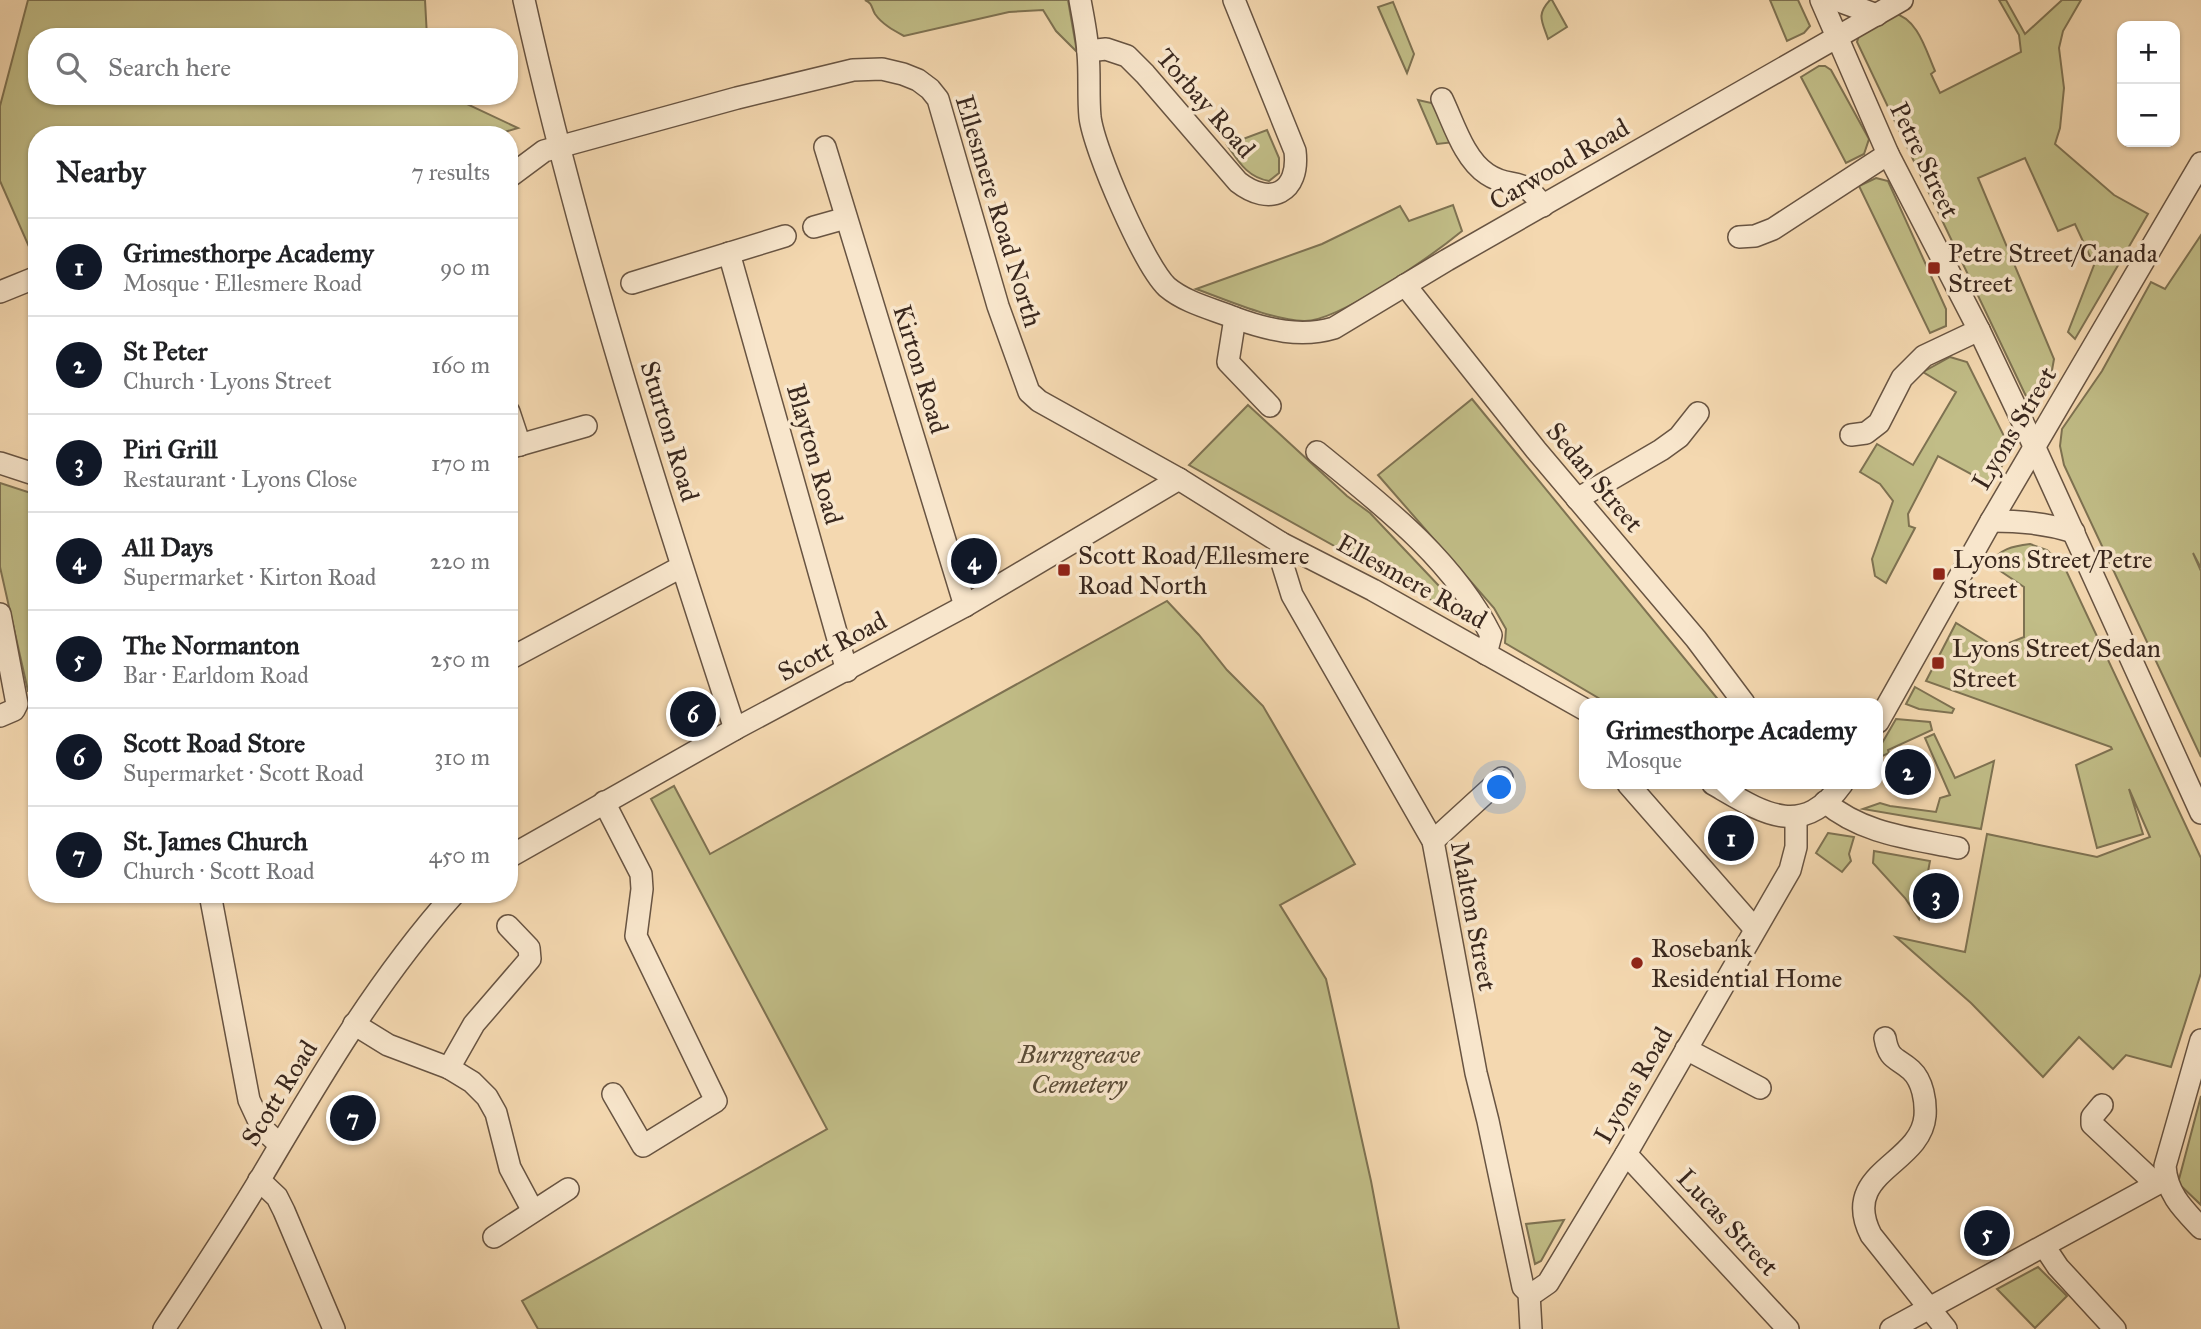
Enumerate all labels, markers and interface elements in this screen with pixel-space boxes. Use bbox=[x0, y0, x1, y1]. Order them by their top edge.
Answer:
map controls bbox=[2117, 21, 2180, 147]
button: + bbox=[2117, 21, 2180, 84]
search box bbox=[28, 28, 518, 105]
street label: Torbay Road bbox=[1150, 42, 1262, 164]
icon: search bbox=[52, 48, 90, 86]
text: Search here bbox=[108, 51, 231, 83]
button: − bbox=[2117, 84, 2180, 147]
street label: Ellesmere Road North bbox=[949, 91, 1050, 331]
street label: Petre Street bbox=[1883, 97, 1967, 223]
street label: Carwood Road bbox=[1483, 111, 1635, 217]
text: Nearby bbox=[56, 154, 146, 190]
text: 7 results bbox=[411, 158, 490, 186]
text: Grimesthorpe Academy bbox=[123, 237, 374, 269]
place label: Petre Street/Canada Street bbox=[1948, 237, 2158, 299]
text: 1 bbox=[74, 253, 84, 281]
text: 90 m bbox=[440, 253, 490, 281]
marker: Petre Street/Canada Street bbox=[1926, 260, 1942, 276]
text: Mosque · Ellesmere Road bbox=[123, 269, 362, 297]
street label: Kirton Road bbox=[886, 301, 956, 437]
text: St Peter bbox=[123, 335, 208, 367]
text: 2 bbox=[73, 351, 85, 379]
text: 160 m bbox=[432, 351, 490, 379]
street label: Sturton Road bbox=[633, 357, 707, 505]
street label: Lyons Street bbox=[1965, 361, 2063, 495]
text: Church · Lyons Street bbox=[123, 367, 332, 395]
street label: Blayton Road bbox=[780, 380, 850, 528]
street label: Sedan Street bbox=[1540, 415, 1650, 539]
text: Piri Grill bbox=[123, 433, 218, 465]
text: 3 bbox=[74, 449, 84, 477]
text: 170 m bbox=[431, 449, 490, 477]
text: Restaurant · Lyons Close bbox=[123, 465, 357, 493]
street label: Ellesmere Road bbox=[1331, 527, 1493, 635]
text: All Days bbox=[123, 531, 213, 563]
pin: 4 bbox=[951, 535, 997, 587]
place label: Scott Road/Ellesmere Road North bbox=[1078, 539, 1310, 601]
place label: Lyons Street/Petre Street bbox=[1953, 543, 2153, 605]
text: 4 bbox=[73, 547, 85, 575]
text: 220 m bbox=[430, 547, 490, 575]
marker: Scott Road/Ellesmere Road North bbox=[1056, 562, 1072, 578]
text: Supermarket · Kirton Road bbox=[123, 563, 376, 591]
marker: Lyons Street/Petre Street bbox=[1931, 566, 1947, 582]
street label: Scott Road bbox=[772, 604, 892, 688]
text: The Normanton bbox=[123, 629, 300, 661]
place label: Lyons Street/Sedan Street bbox=[1952, 632, 2161, 694]
text: 5 bbox=[74, 645, 84, 673]
text: 250 m bbox=[430, 645, 490, 673]
marker: Lyons Street/Sedan Street bbox=[1930, 655, 1946, 671]
text: Bar · Earldom Road bbox=[123, 661, 309, 689]
pin: 6 bbox=[670, 688, 716, 740]
popup bbox=[1579, 698, 1883, 789]
text: Grimesthorpe Academy bbox=[1606, 714, 1856, 746]
text: Scott Road Store bbox=[123, 727, 305, 759]
text: 6 bbox=[73, 743, 85, 771]
text: 310 m bbox=[434, 743, 490, 771]
text: Mosque bbox=[1606, 746, 1682, 774]
pin: 2 bbox=[1885, 746, 1931, 798]
text: Supermarket · Scott Road bbox=[123, 759, 364, 787]
your location bbox=[1482, 770, 1516, 804]
pin: 1 bbox=[1708, 812, 1754, 864]
text: St. James Church bbox=[123, 825, 308, 857]
street label: Malton Street bbox=[1444, 839, 1504, 993]
text: 7 bbox=[73, 841, 85, 869]
text: 450 m bbox=[429, 841, 490, 869]
text: Church · Scott Road bbox=[123, 857, 314, 885]
pin: 3 bbox=[1913, 870, 1959, 922]
place label: Rosebank Residential Home bbox=[1651, 932, 1842, 994]
marker: Rosebank Residential Home bbox=[1629, 955, 1645, 971]
street label: Lyons Road bbox=[1587, 1021, 1679, 1149]
street label: Scott Road bbox=[234, 1034, 324, 1152]
park label: Burngreave Cemetery bbox=[1017, 1038, 1141, 1100]
pin: 7 bbox=[330, 1092, 376, 1144]
street label: Lucas Street bbox=[1670, 1162, 1786, 1282]
pin: 5 bbox=[1964, 1207, 2010, 1259]

